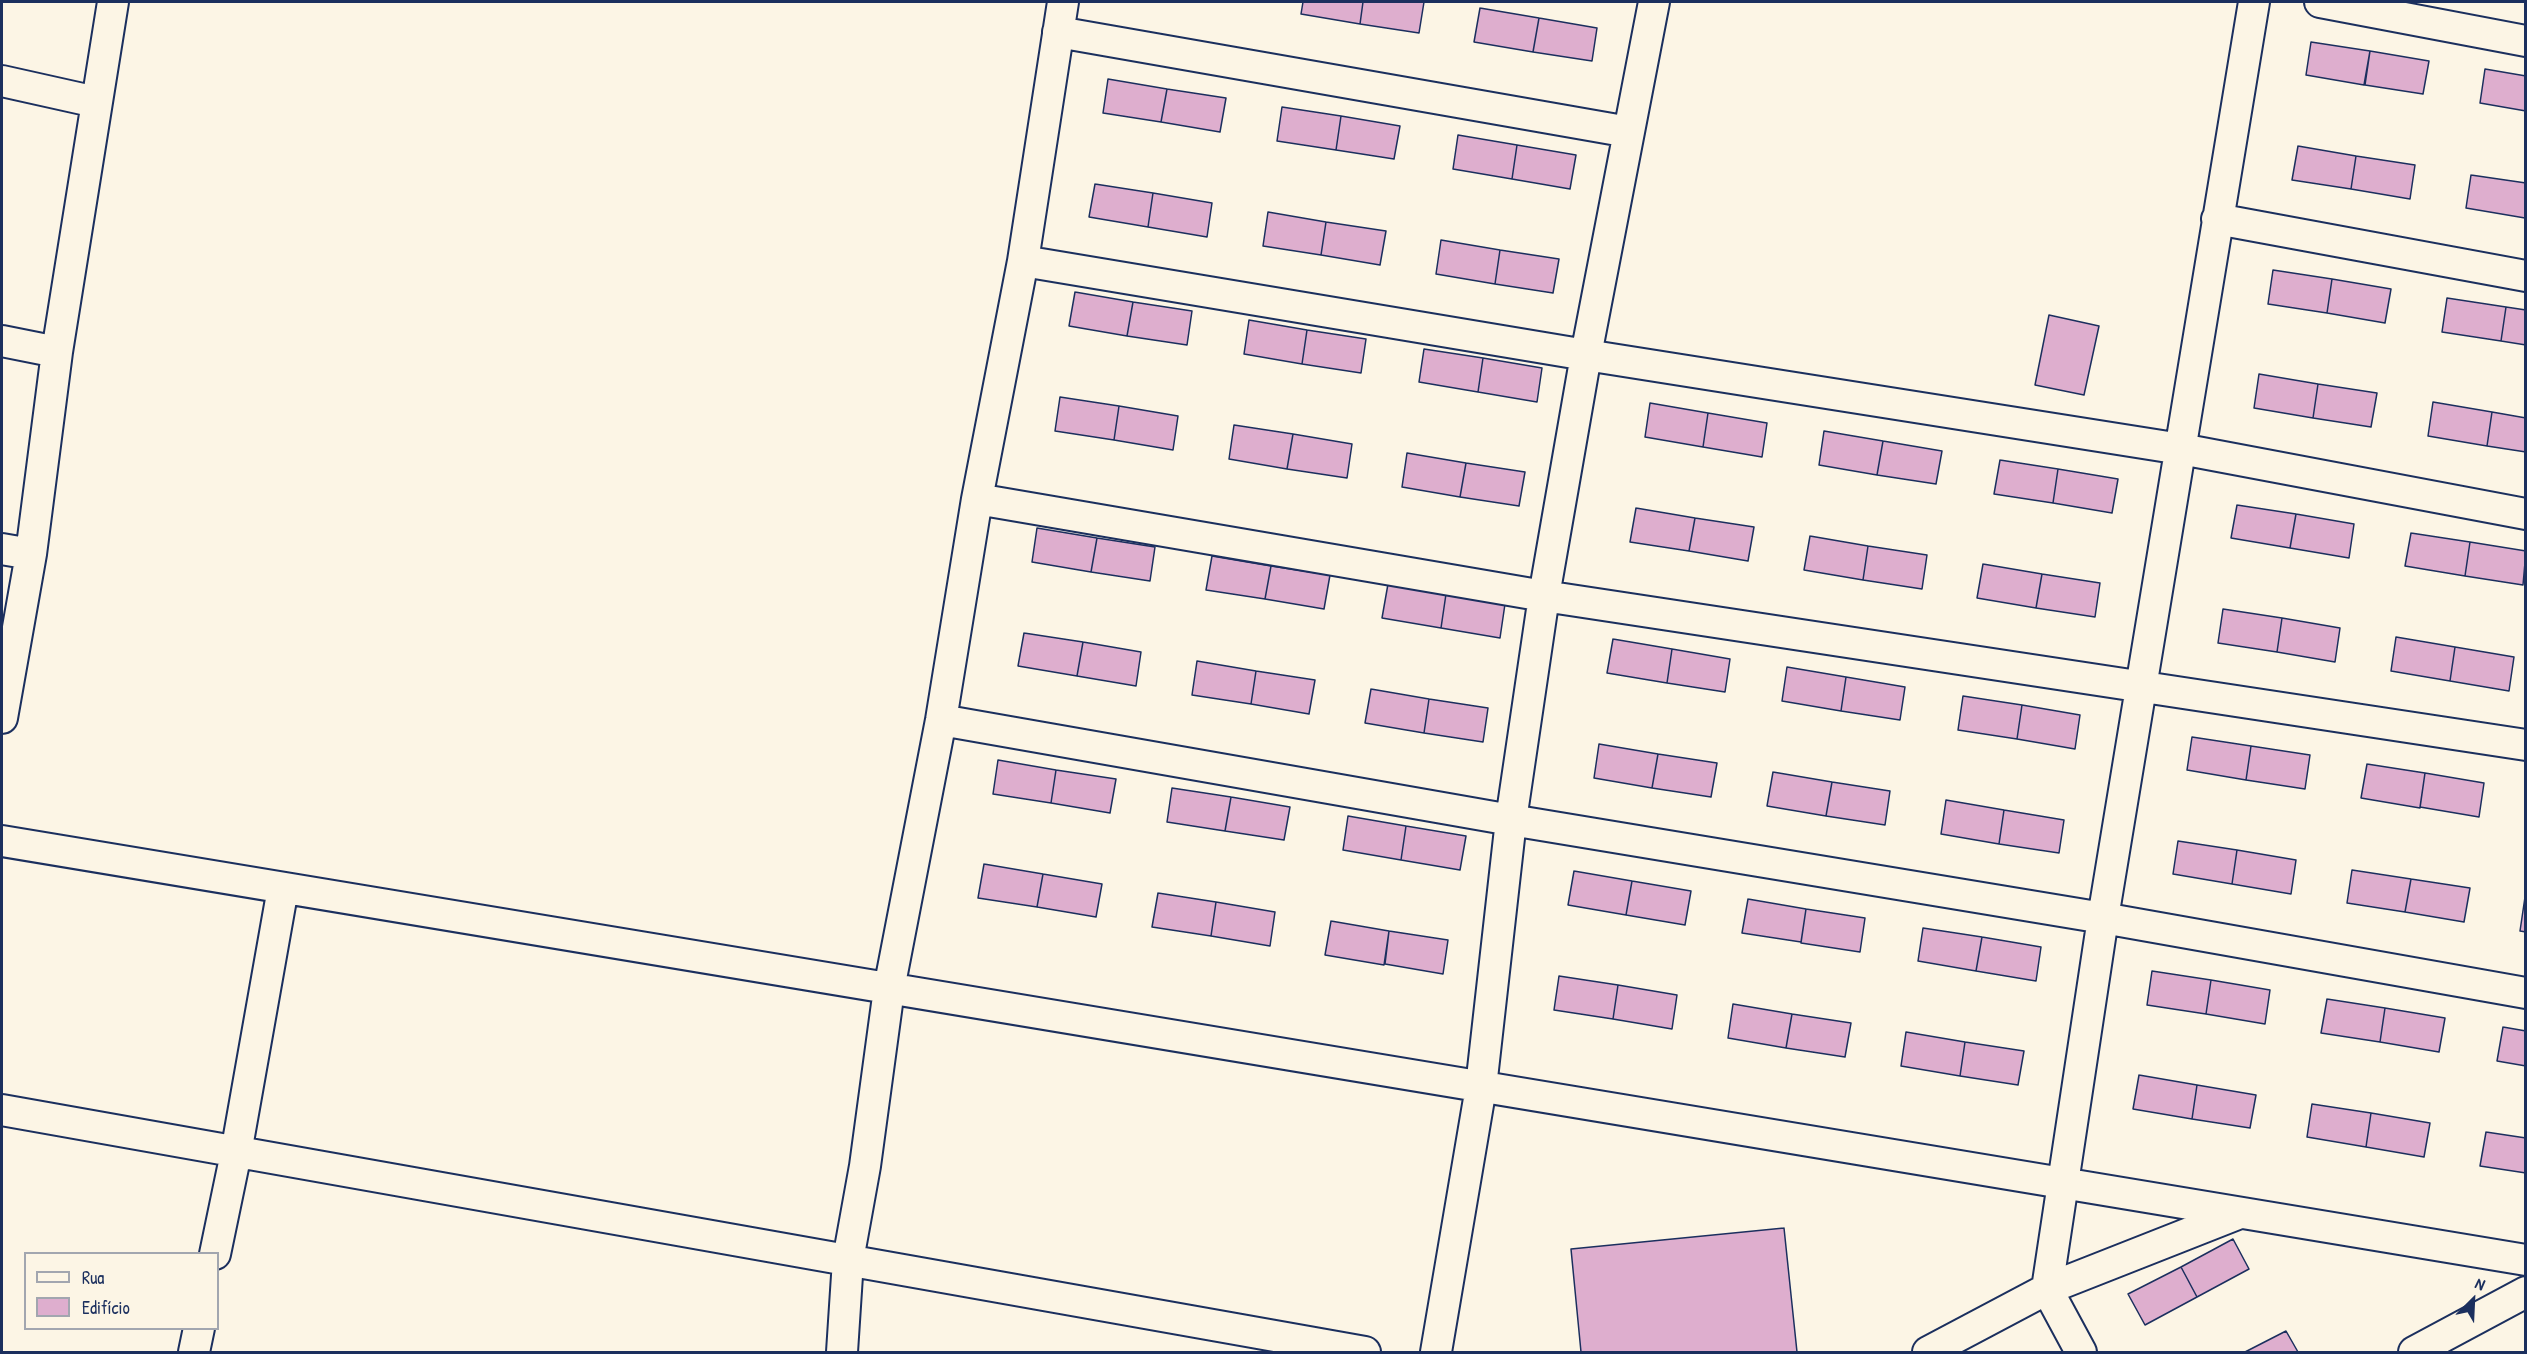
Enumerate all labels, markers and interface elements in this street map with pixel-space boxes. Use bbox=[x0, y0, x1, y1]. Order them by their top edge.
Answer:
legend bbox=[24, 1252, 219, 1330]
text: Rua bbox=[82, 1265, 104, 1290]
north arrow bbox=[2443, 1270, 2503, 1330]
text: N bbox=[2472, 1272, 2489, 1295]
text: Edifício bbox=[82, 1295, 130, 1320]

